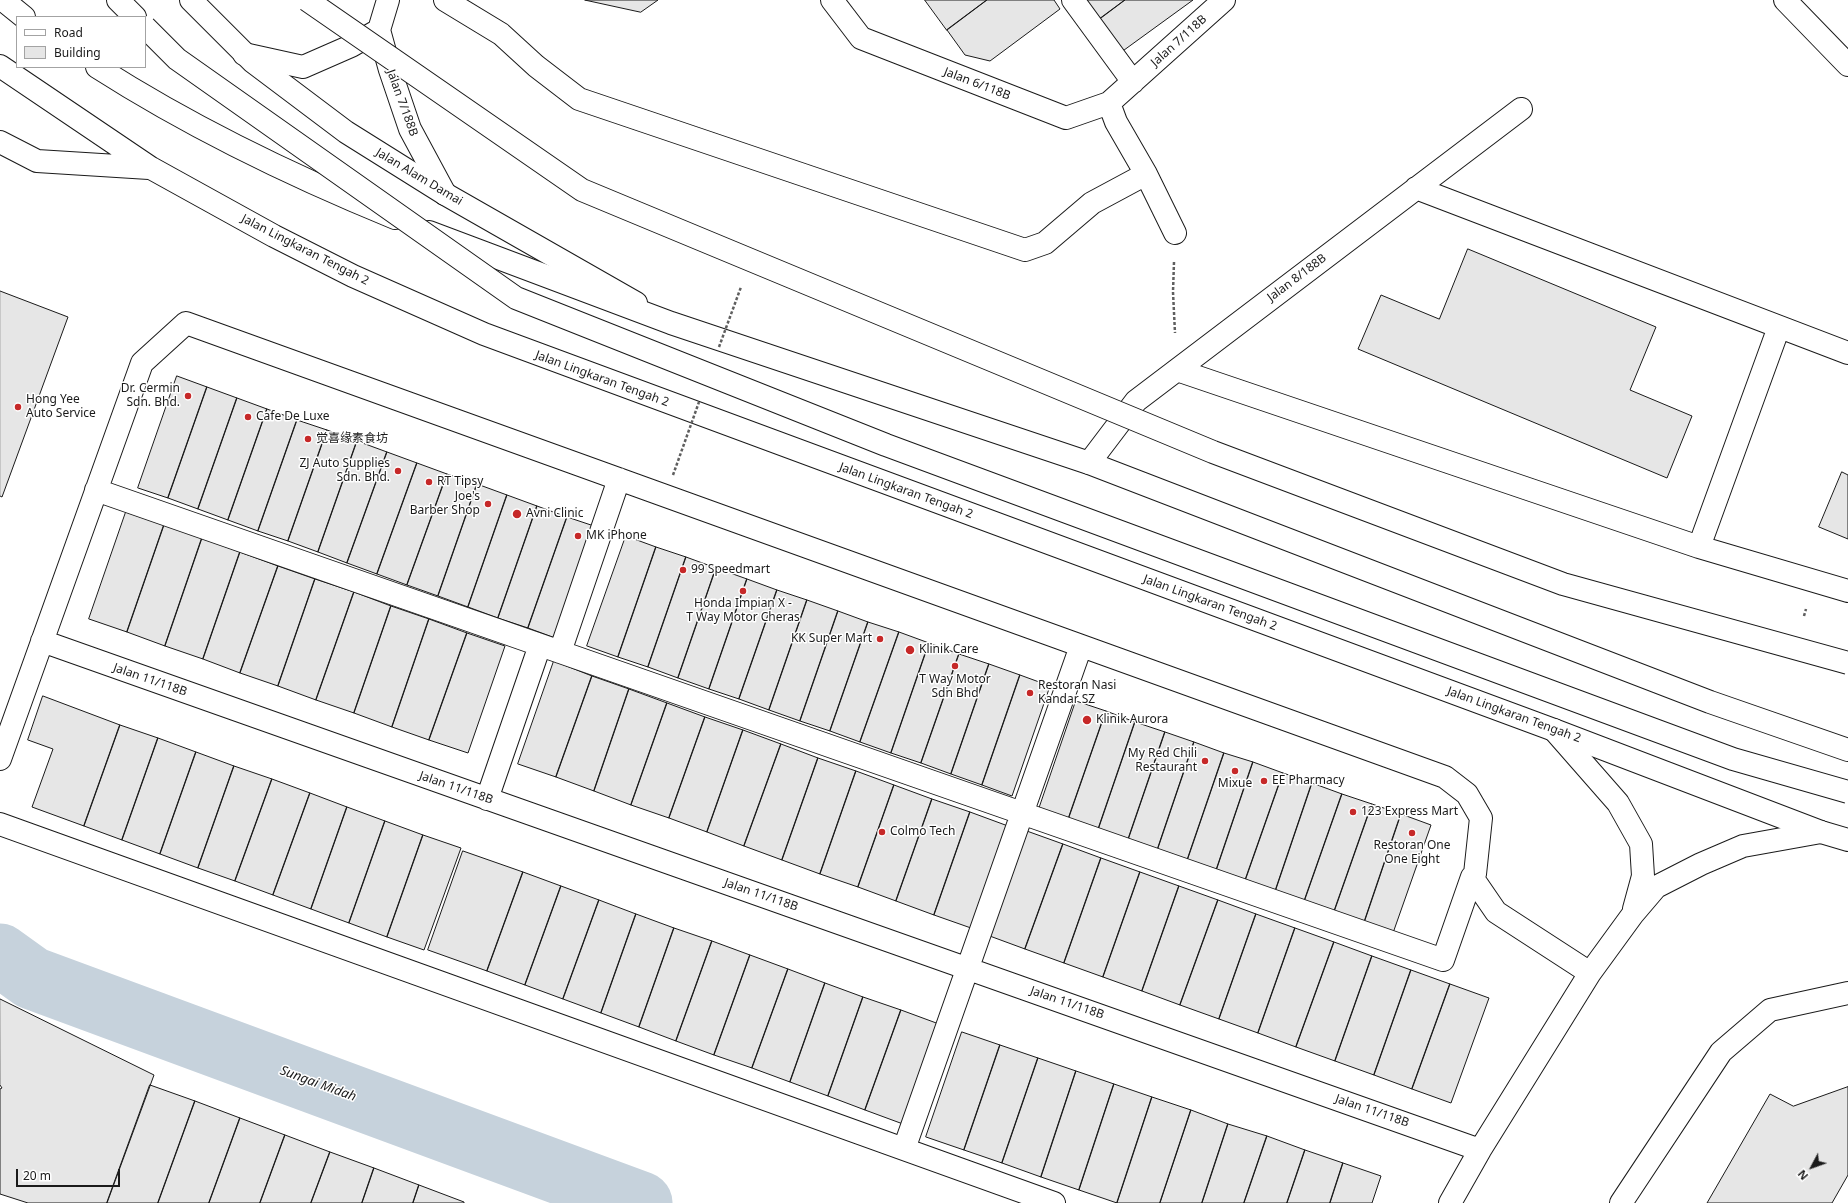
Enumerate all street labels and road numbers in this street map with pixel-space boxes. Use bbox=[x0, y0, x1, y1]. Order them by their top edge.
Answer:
street label: Jalan 7/118B bbox=[1148, 12, 1210, 70]
street label: Jalan 6/118B bbox=[942, 65, 1012, 103]
street label: Jalan 7/188B bbox=[383, 68, 421, 138]
street label: Jalan Alam Damai bbox=[373, 145, 465, 209]
street label: Jalan Lingkaran Tengah 2 bbox=[239, 212, 371, 288]
street label: Jalan 8/188B bbox=[1265, 251, 1329, 305]
street label: Jalan Lingkaran Tengah 2 bbox=[533, 348, 671, 410]
street label: Jalan Lingkaran Tengah 2 bbox=[837, 460, 975, 522]
street label: Jalan Lingkaran Tengah 2 bbox=[1141, 572, 1279, 634]
street label: Jalan 11/118B bbox=[111, 661, 189, 699]
street label: Jalan Lingkaran Tengah 2 bbox=[1445, 684, 1583, 746]
street label: Jalan 11/118B bbox=[417, 769, 495, 807]
street label: Jalan 11/118B bbox=[722, 876, 800, 914]
street label: Jalan 11/118B bbox=[1028, 984, 1106, 1022]
street label: Jalan 11/118B bbox=[1333, 1092, 1411, 1130]

